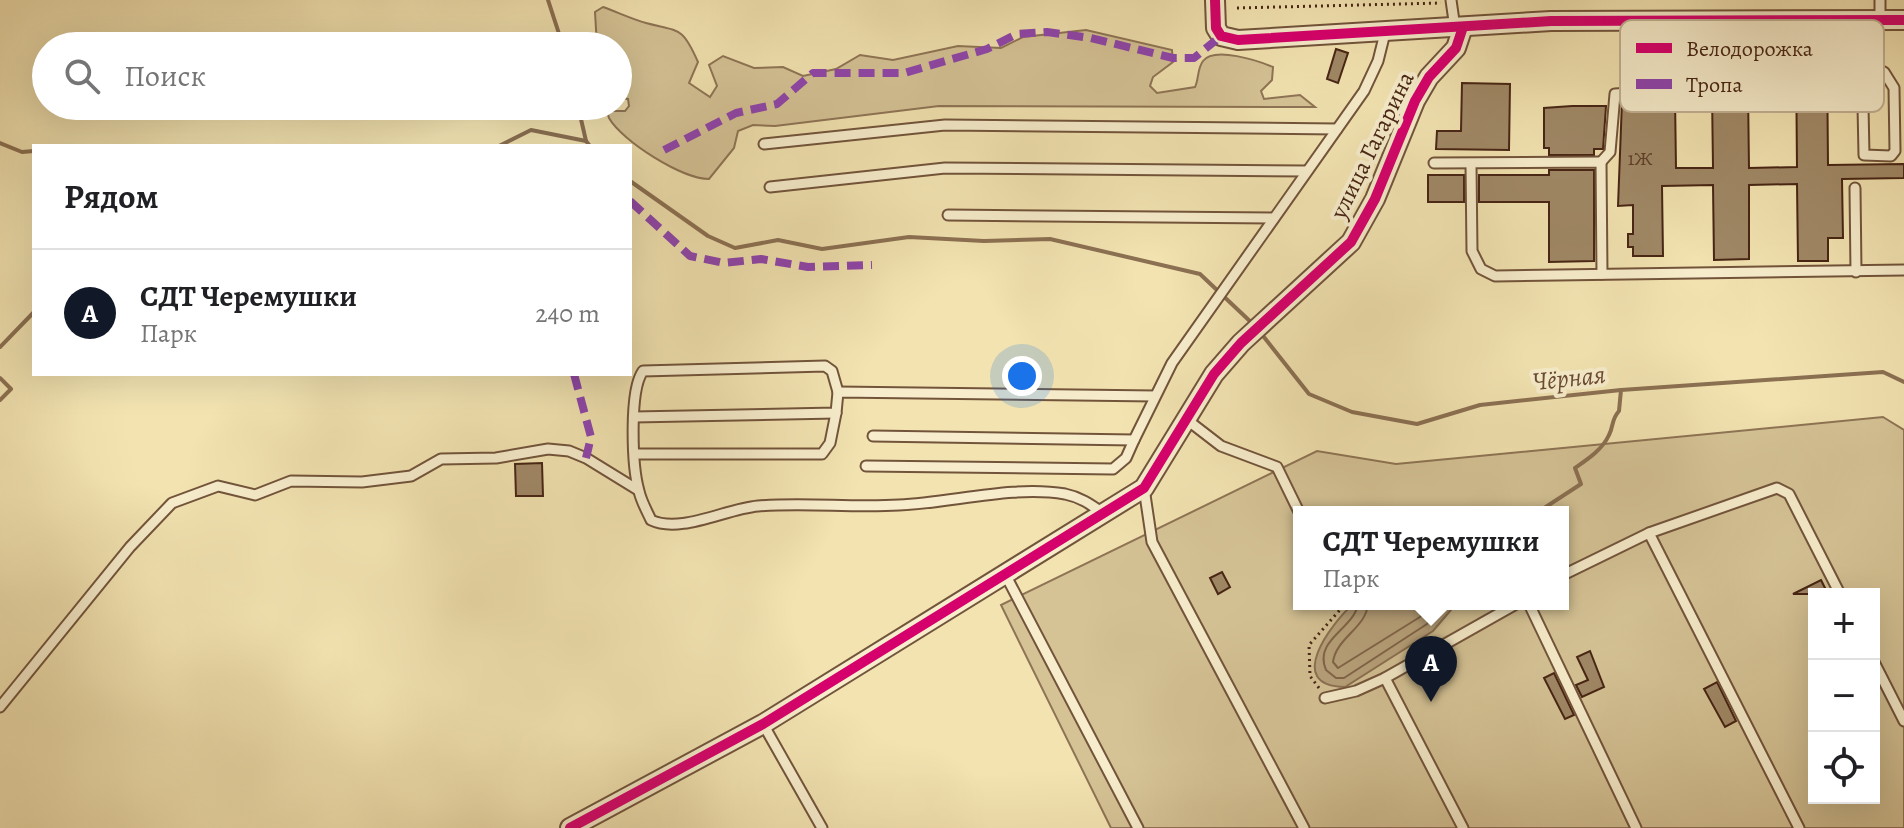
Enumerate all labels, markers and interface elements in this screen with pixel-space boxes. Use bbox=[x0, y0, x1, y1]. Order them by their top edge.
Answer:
legend bbox=[1620, 20, 1884, 112]
search box bbox=[32, 32, 632, 120]
text: Велодорожка bbox=[1686, 34, 1814, 64]
icon: search bbox=[60, 54, 104, 98]
text: Поиск bbox=[124, 56, 206, 96]
street label: улица Гагарина bbox=[1322, 66, 1422, 225]
text: Тропа bbox=[1686, 70, 1744, 100]
house number: 1Ж bbox=[1627, 145, 1653, 172]
text: Рядом bbox=[64, 173, 158, 220]
text: СДТ Черемушки bbox=[140, 276, 357, 316]
text: A bbox=[82, 296, 98, 331]
text: 240 m bbox=[535, 296, 600, 331]
text: Парк bbox=[140, 316, 197, 351]
your location bbox=[1002, 356, 1042, 396]
water label: Чёрная bbox=[1531, 357, 1607, 399]
popup bbox=[1293, 506, 1569, 610]
text: СДТ Черемушки bbox=[1322, 521, 1540, 561]
text: Парк bbox=[1322, 561, 1380, 596]
map controls bbox=[1808, 588, 1880, 804]
button: + bbox=[1808, 588, 1880, 660]
pin: A bbox=[1405, 636, 1457, 702]
button: − bbox=[1808, 660, 1880, 732]
button: locate bbox=[1808, 732, 1880, 804]

